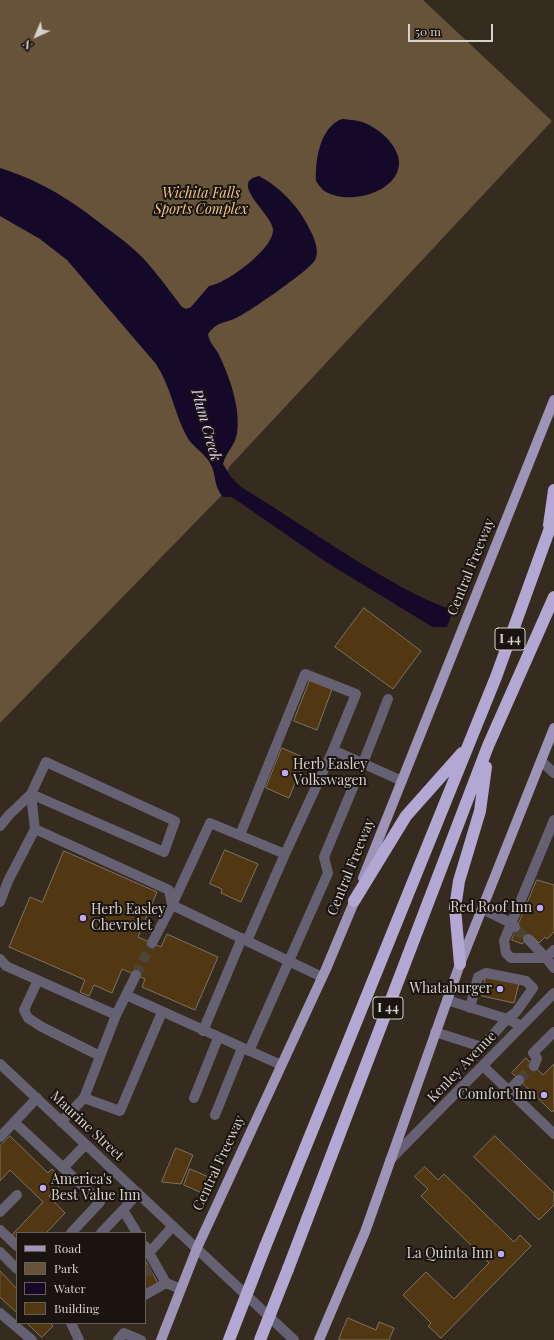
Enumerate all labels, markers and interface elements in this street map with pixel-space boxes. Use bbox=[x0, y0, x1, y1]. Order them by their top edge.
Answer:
north arrow bbox=[16, 16, 56, 56]
scale bar bbox=[410, 16, 495, 42]
text: 50 m bbox=[415, 23, 441, 39]
text: N bbox=[19, 37, 35, 53]
park label: Wichita Falls Sports Complex bbox=[154, 186, 248, 218]
water label: Plum Creek bbox=[187, 387, 225, 463]
street label: Central Freeway bbox=[444, 516, 498, 618]
road number: I 44 bbox=[495, 628, 525, 650]
place label: Herb Easley Volkswagen bbox=[293, 757, 367, 790]
marker: Herb Easley Volkswagen bbox=[280, 768, 290, 778]
street label: Central Freeway bbox=[324, 816, 378, 918]
place label: Red Roof Inn bbox=[450, 900, 532, 916]
place label: Herb Easley Chevrolet bbox=[91, 902, 165, 934]
marker: Red Roof Inn bbox=[535, 903, 545, 913]
marker: Herb Easley Chevrolet bbox=[78, 913, 88, 923]
place label: Whataburger bbox=[409, 981, 492, 997]
marker: Whataburger bbox=[495, 984, 505, 994]
road number: I 44 bbox=[373, 997, 403, 1019]
street label: Kenley Avenue bbox=[424, 1028, 500, 1106]
place label: Comfort Inn bbox=[458, 1087, 536, 1103]
street label: Maurine Street bbox=[47, 1088, 127, 1164]
marker: Comfort Inn bbox=[539, 1090, 549, 1100]
street label: Central Freeway bbox=[190, 1113, 248, 1213]
place label: America's Best Value Inn bbox=[51, 1172, 141, 1204]
marker: America's Best Value Inn bbox=[38, 1183, 48, 1193]
legend bbox=[16, 1232, 146, 1324]
text: Road bbox=[54, 1240, 81, 1256]
place label: La Quinta Inn bbox=[406, 1246, 493, 1262]
marker: La Quinta Inn bbox=[496, 1249, 506, 1259]
text: Park bbox=[54, 1260, 79, 1276]
text: Water bbox=[54, 1280, 86, 1296]
text: Building bbox=[54, 1300, 99, 1316]

